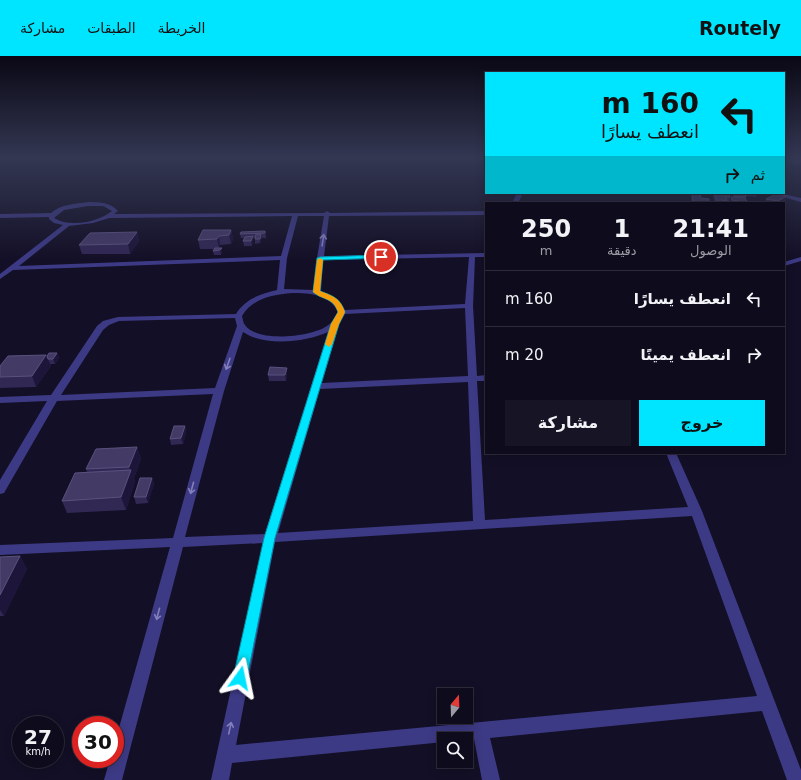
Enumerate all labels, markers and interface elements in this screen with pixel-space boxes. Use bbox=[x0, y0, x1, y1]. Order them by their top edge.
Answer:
text: Routely bbox=[699, 17, 781, 39]
text: مشاركة bbox=[20, 20, 65, 36]
text: الطبقات bbox=[87, 20, 136, 36]
text: الخريطة bbox=[158, 20, 205, 36]
text: 160 m bbox=[602, 87, 699, 120]
icon: left bbox=[713, 88, 765, 140]
text: انعطف يسارًا bbox=[601, 121, 699, 142]
icon: right bbox=[721, 164, 743, 186]
text: ثم bbox=[751, 166, 765, 184]
text: 250 bbox=[521, 215, 571, 243]
text: 1 bbox=[614, 215, 630, 243]
text: 21:41 bbox=[673, 215, 749, 243]
one-way arrow bbox=[319, 234, 327, 247]
pin bbox=[364, 240, 398, 274]
text: m bbox=[540, 243, 552, 258]
text: دقيقة bbox=[607, 243, 637, 258]
text: الوصول bbox=[690, 243, 732, 258]
icon: arrive bbox=[370, 246, 392, 268]
icon: left bbox=[743, 288, 765, 310]
text: 160 m bbox=[505, 290, 553, 308]
text: انعطف يسارًا bbox=[634, 290, 731, 308]
icon: right bbox=[743, 344, 765, 366]
text: 20 m bbox=[505, 346, 544, 364]
text: انعطف يمينًا bbox=[640, 346, 731, 364]
one-way arrow bbox=[224, 357, 231, 370]
button: مشاركة bbox=[505, 400, 631, 446]
button: خروج bbox=[639, 400, 765, 446]
one-way arrow bbox=[188, 482, 195, 495]
one-way arrow bbox=[153, 607, 161, 620]
position arrow bbox=[219, 657, 261, 699]
north arrow bbox=[437, 688, 473, 724]
map controls bbox=[437, 688, 473, 768]
speed limit sign: 30 bbox=[72, 716, 124, 768]
one-way arrow bbox=[226, 722, 234, 735]
text: 27 bbox=[24, 725, 52, 749]
button: search bbox=[437, 732, 473, 768]
text: km/h bbox=[25, 746, 51, 757]

